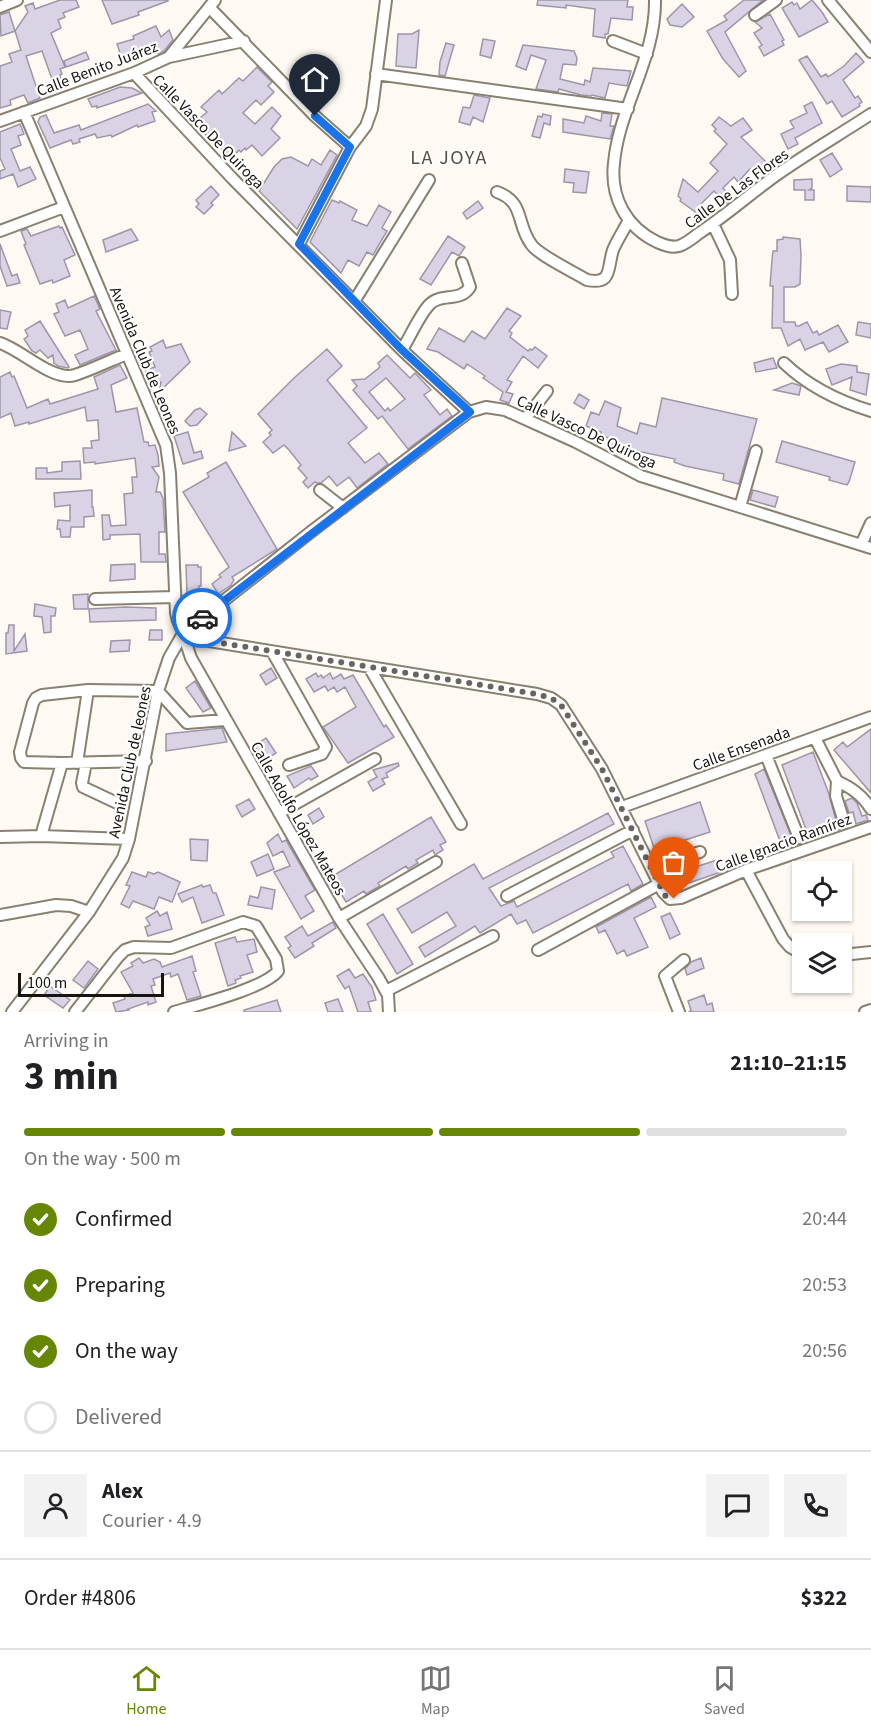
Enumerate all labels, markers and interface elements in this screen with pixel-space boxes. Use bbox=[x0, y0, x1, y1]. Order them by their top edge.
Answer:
street label: Calle Benito Juárez bbox=[34, 36, 161, 102]
pin bbox=[289, 54, 340, 116]
icon: home bbox=[298, 63, 331, 96]
street label: Calle Vasco De Quiroga bbox=[148, 69, 269, 194]
street label: Calle De Las Flores bbox=[680, 143, 793, 234]
district label: LA JOYA bbox=[410, 144, 488, 172]
street label: Avenida Club de Leones bbox=[104, 283, 186, 438]
street label: Calle Vasco De Quiroga bbox=[513, 390, 660, 474]
courier bbox=[172, 588, 232, 648]
icon: car bbox=[186, 602, 219, 635]
street label: Avenida Club de leones bbox=[103, 684, 157, 840]
street label: Calle Ensenada bbox=[690, 721, 793, 777]
street label: Calle Adolfo López Mateos bbox=[245, 738, 351, 900]
street label: Calle Ignacio Ramírez bbox=[712, 808, 855, 878]
pin bbox=[648, 837, 699, 899]
icon: bag bbox=[657, 846, 690, 879]
map controls bbox=[792, 861, 852, 993]
button: locate bbox=[792, 861, 852, 921]
button: layers bbox=[792, 933, 852, 993]
scale bar bbox=[18, 970, 164, 998]
text: 100 m bbox=[27, 972, 67, 994]
text: Arriving in bbox=[24, 1027, 109, 1055]
text: 21:10–21:15 bbox=[730, 1047, 847, 1079]
text: 3 min bbox=[24, 1049, 119, 1105]
text: On the way · 500 m bbox=[24, 1145, 181, 1173]
icon: check bbox=[24, 1203, 57, 1236]
text: Confirmed bbox=[75, 1203, 172, 1235]
text: 20:44 bbox=[802, 1205, 847, 1233]
icon: check bbox=[24, 1269, 57, 1302]
text: Preparing bbox=[75, 1269, 165, 1301]
text: 20:53 bbox=[802, 1271, 847, 1299]
icon: check bbox=[24, 1335, 57, 1368]
text: On the way bbox=[75, 1335, 178, 1367]
text: 20:56 bbox=[802, 1337, 847, 1365]
text: Delivered bbox=[75, 1401, 162, 1433]
button: person bbox=[24, 1474, 87, 1537]
button: chat bbox=[706, 1474, 769, 1537]
button: phone bbox=[784, 1474, 847, 1537]
text: Alex bbox=[102, 1475, 143, 1507]
text: Courier · 4.9 bbox=[102, 1507, 202, 1535]
text: Order #4806 bbox=[24, 1582, 136, 1614]
text: $322 bbox=[801, 1582, 847, 1614]
tab: Home bbox=[126, 1662, 166, 1720]
tab: Map bbox=[419, 1662, 452, 1720]
tab: Saved bbox=[704, 1662, 745, 1720]

